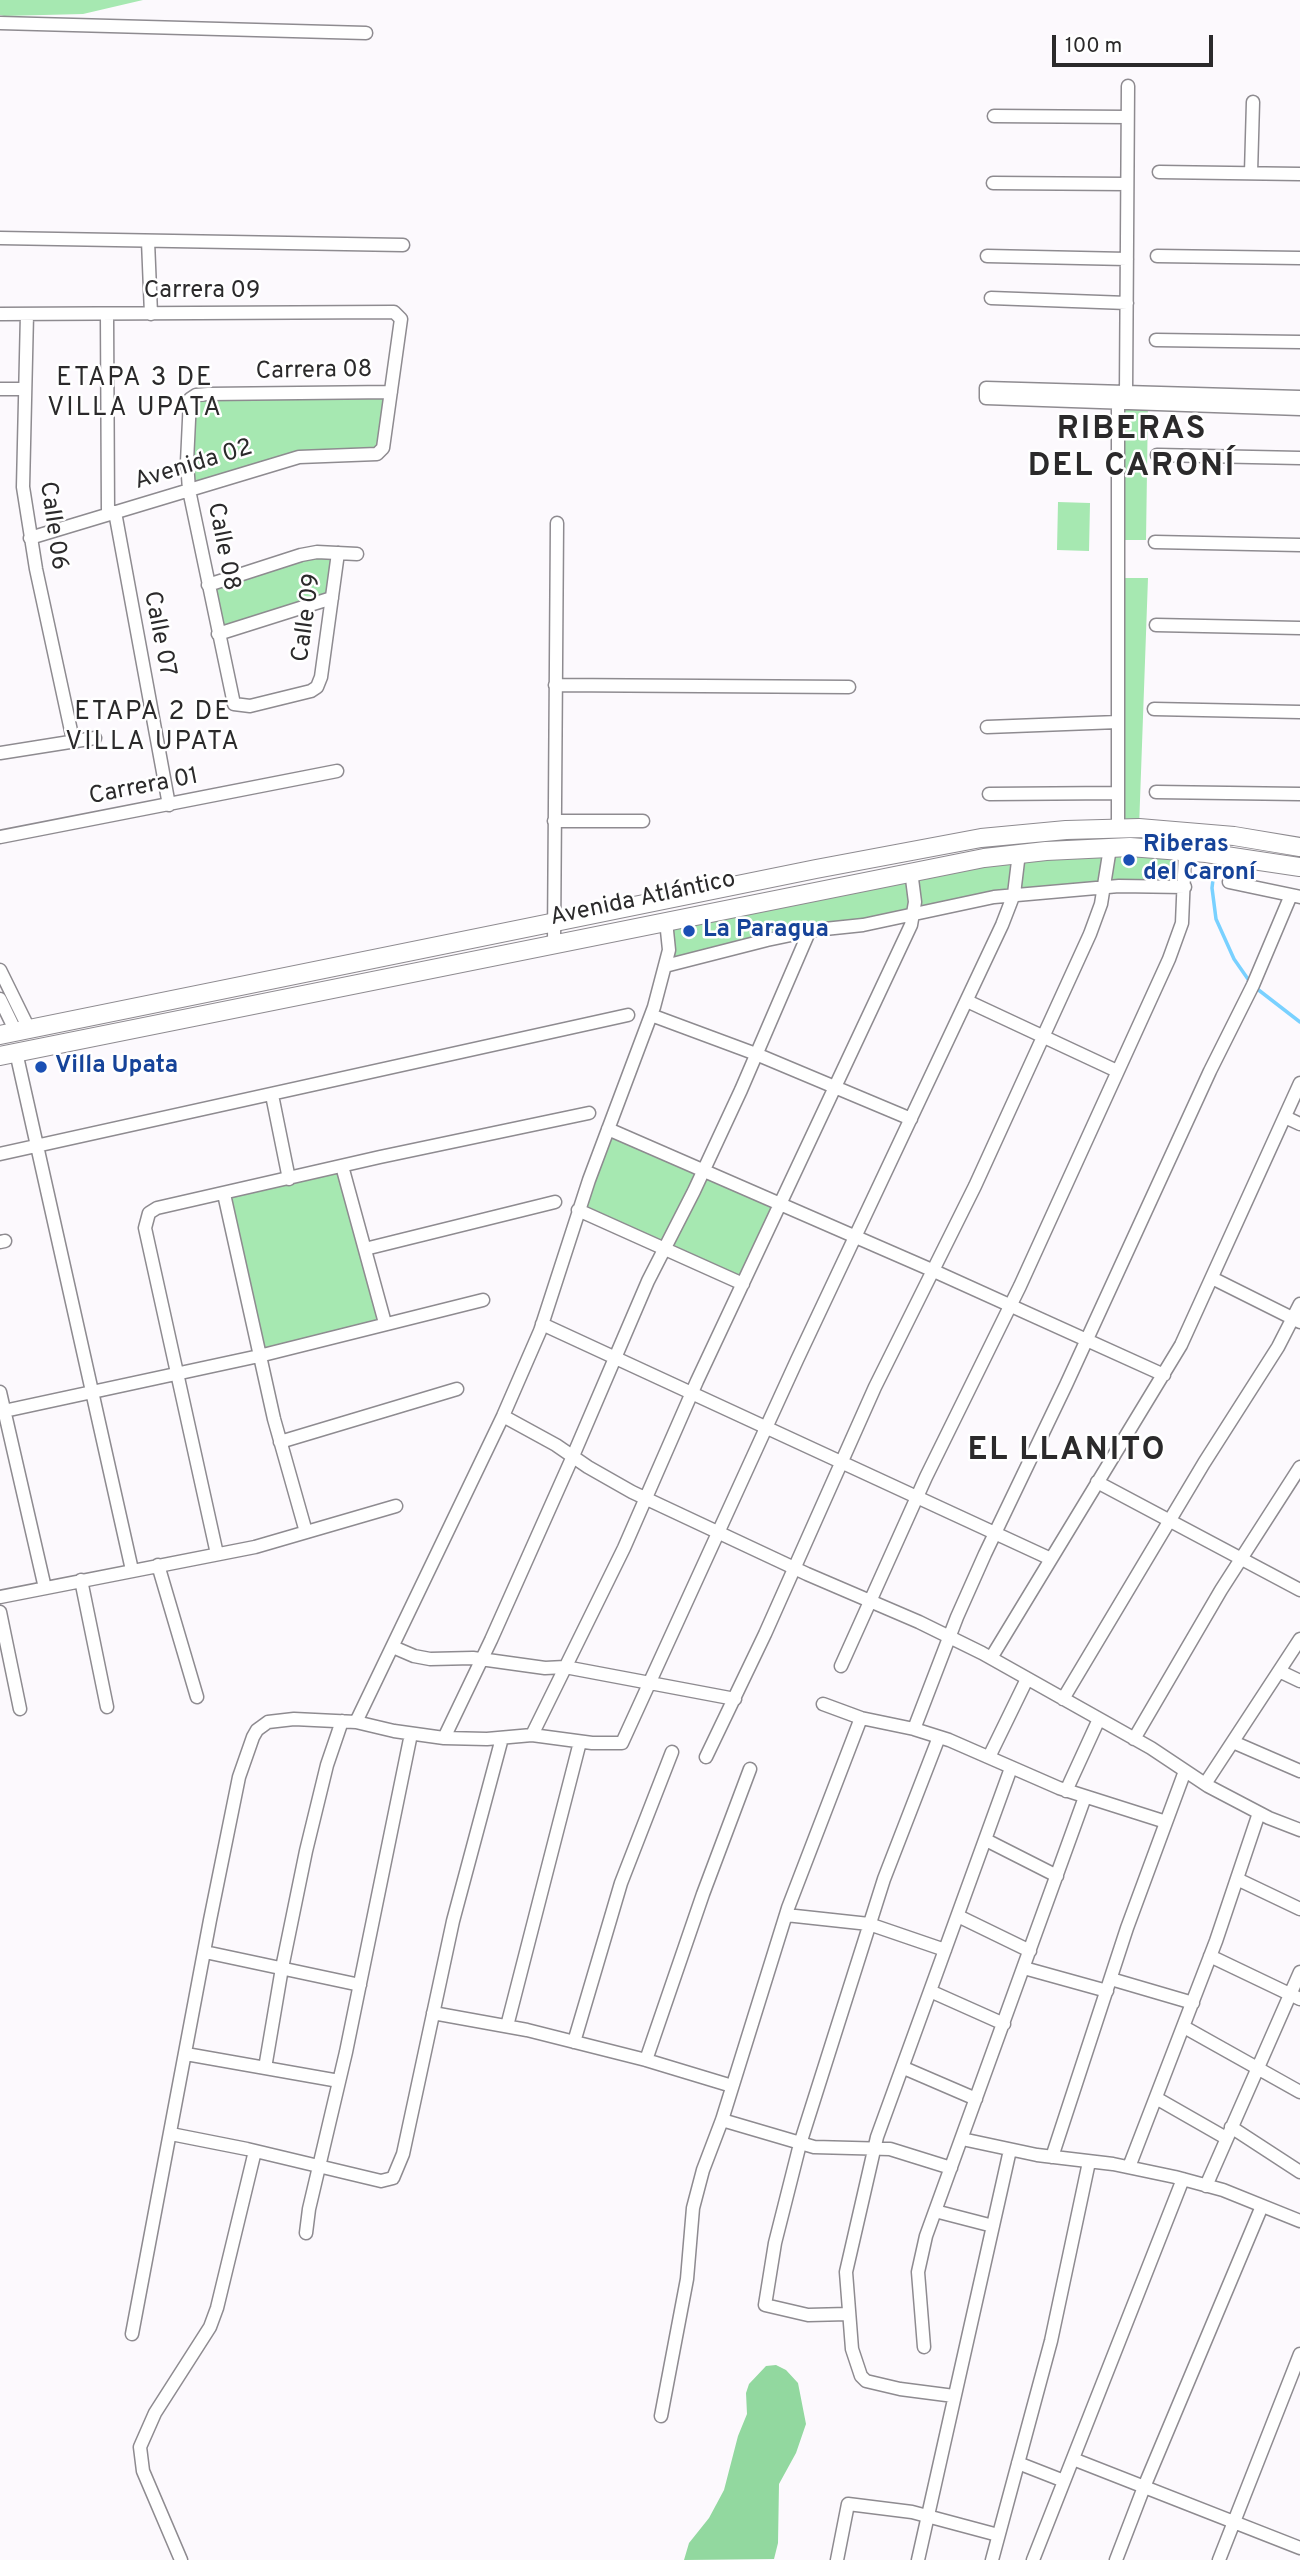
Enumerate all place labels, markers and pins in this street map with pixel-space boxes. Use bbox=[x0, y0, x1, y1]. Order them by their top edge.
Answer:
place label: Riberas del Caroní bbox=[1143, 832, 1256, 888]
marker: Riberas del Caroní bbox=[1121, 852, 1137, 868]
place label: La Paragua bbox=[703, 917, 829, 945]
marker: La Paragua bbox=[681, 923, 697, 939]
place label: Villa Upata bbox=[55, 1053, 178, 1081]
marker: Villa Upata bbox=[33, 1059, 49, 1075]

